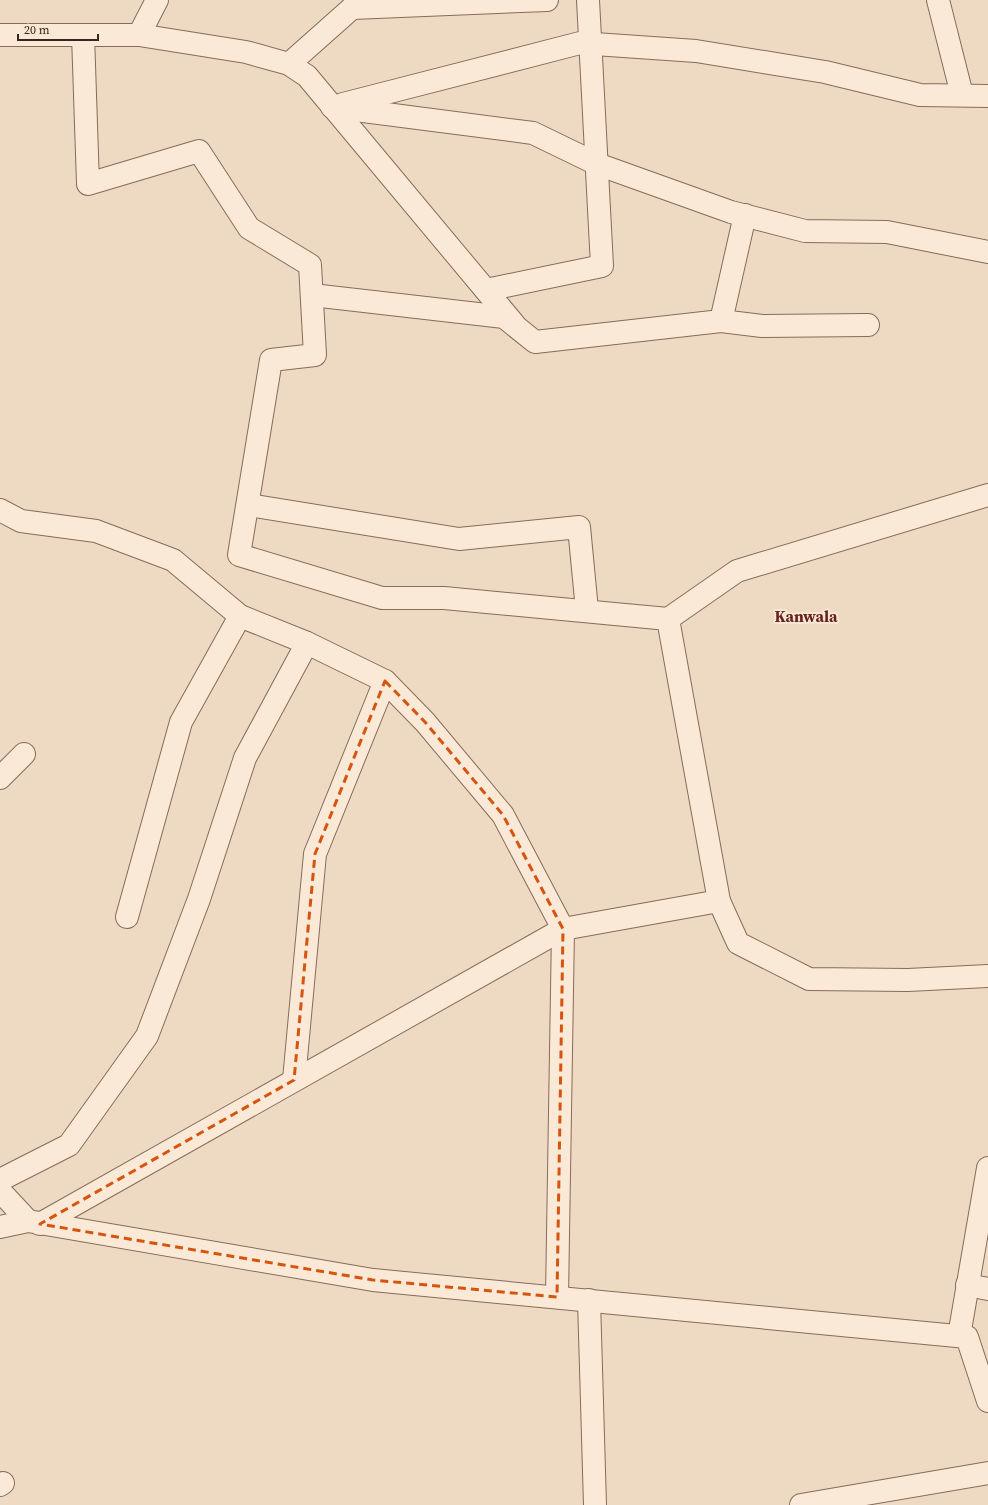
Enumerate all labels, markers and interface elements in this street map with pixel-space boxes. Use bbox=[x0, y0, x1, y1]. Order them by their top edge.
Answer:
scale bar bbox=[18, 16, 98, 42]
text: 20 m bbox=[24, 22, 50, 38]
district label: Kanwala bbox=[774, 605, 838, 627]

